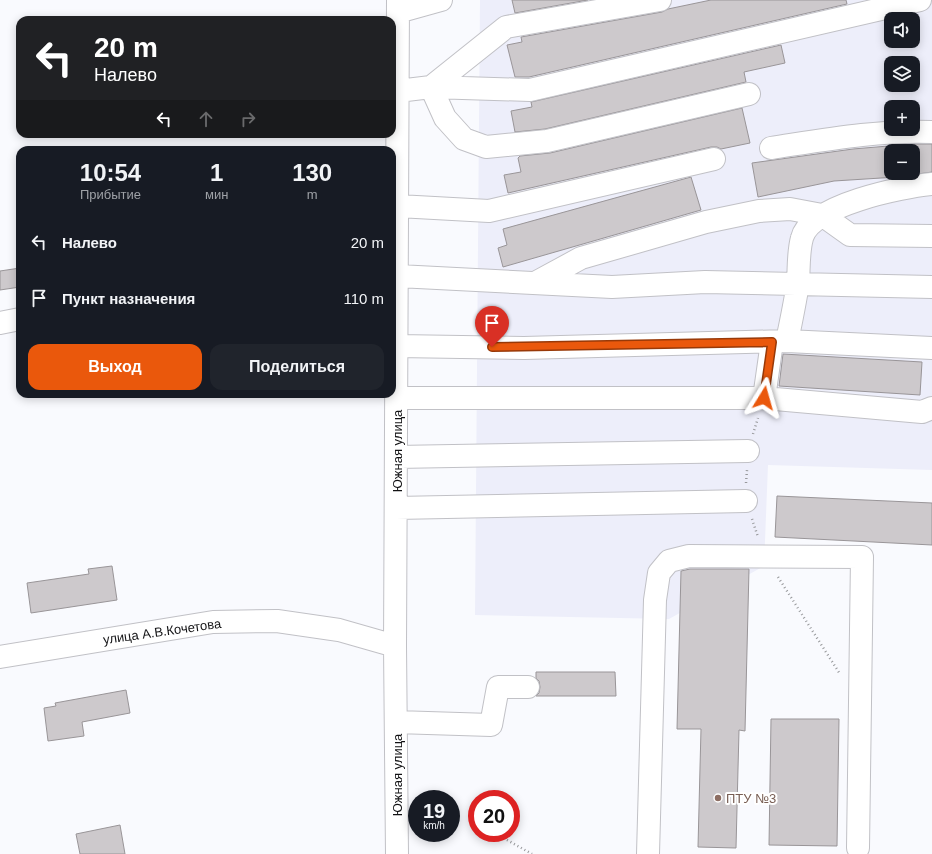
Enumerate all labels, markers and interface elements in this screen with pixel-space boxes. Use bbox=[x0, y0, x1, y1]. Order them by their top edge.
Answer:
map controls bbox=[884, 12, 920, 180]
button: sound bbox=[884, 12, 920, 48]
icon: left bbox=[28, 32, 80, 84]
text: 20 m bbox=[94, 32, 158, 63]
button: layers bbox=[884, 56, 920, 92]
text: Налево bbox=[94, 65, 157, 85]
button: + bbox=[884, 100, 920, 136]
icon: left bbox=[153, 108, 175, 130]
icon: ahead bbox=[195, 108, 217, 130]
icon: right bbox=[237, 108, 259, 130]
button: − bbox=[884, 144, 920, 180]
text: 10:54 bbox=[80, 159, 141, 186]
text: 1 bbox=[210, 159, 223, 186]
text: 130 bbox=[292, 159, 332, 186]
text: Прибытие bbox=[80, 187, 141, 202]
text: мин bbox=[205, 187, 228, 202]
text: m bbox=[307, 187, 318, 202]
icon: left bbox=[28, 231, 50, 253]
text: Налево bbox=[62, 234, 117, 251]
text: 20 m bbox=[351, 234, 384, 251]
icon: arrive bbox=[28, 287, 50, 309]
text: Пункт назначения bbox=[62, 290, 195, 307]
text: 110 m bbox=[343, 290, 384, 307]
pin bbox=[475, 306, 509, 347]
icon: arrive bbox=[481, 312, 503, 334]
button: Выход bbox=[28, 344, 202, 390]
button: Поделиться bbox=[210, 344, 384, 390]
position arrow bbox=[743, 377, 785, 419]
street label: Южная улица bbox=[390, 409, 405, 492]
street label: улица А.В.Кочетова bbox=[102, 616, 223, 647]
street label: Южная улица bbox=[390, 733, 405, 816]
speed limit sign: 20 bbox=[468, 790, 520, 842]
place label: ПТУ №3 bbox=[726, 791, 776, 806]
marker: ПТУ №3 bbox=[713, 793, 723, 803]
text: 19 bbox=[423, 800, 445, 822]
text: km/h bbox=[423, 820, 445, 831]

